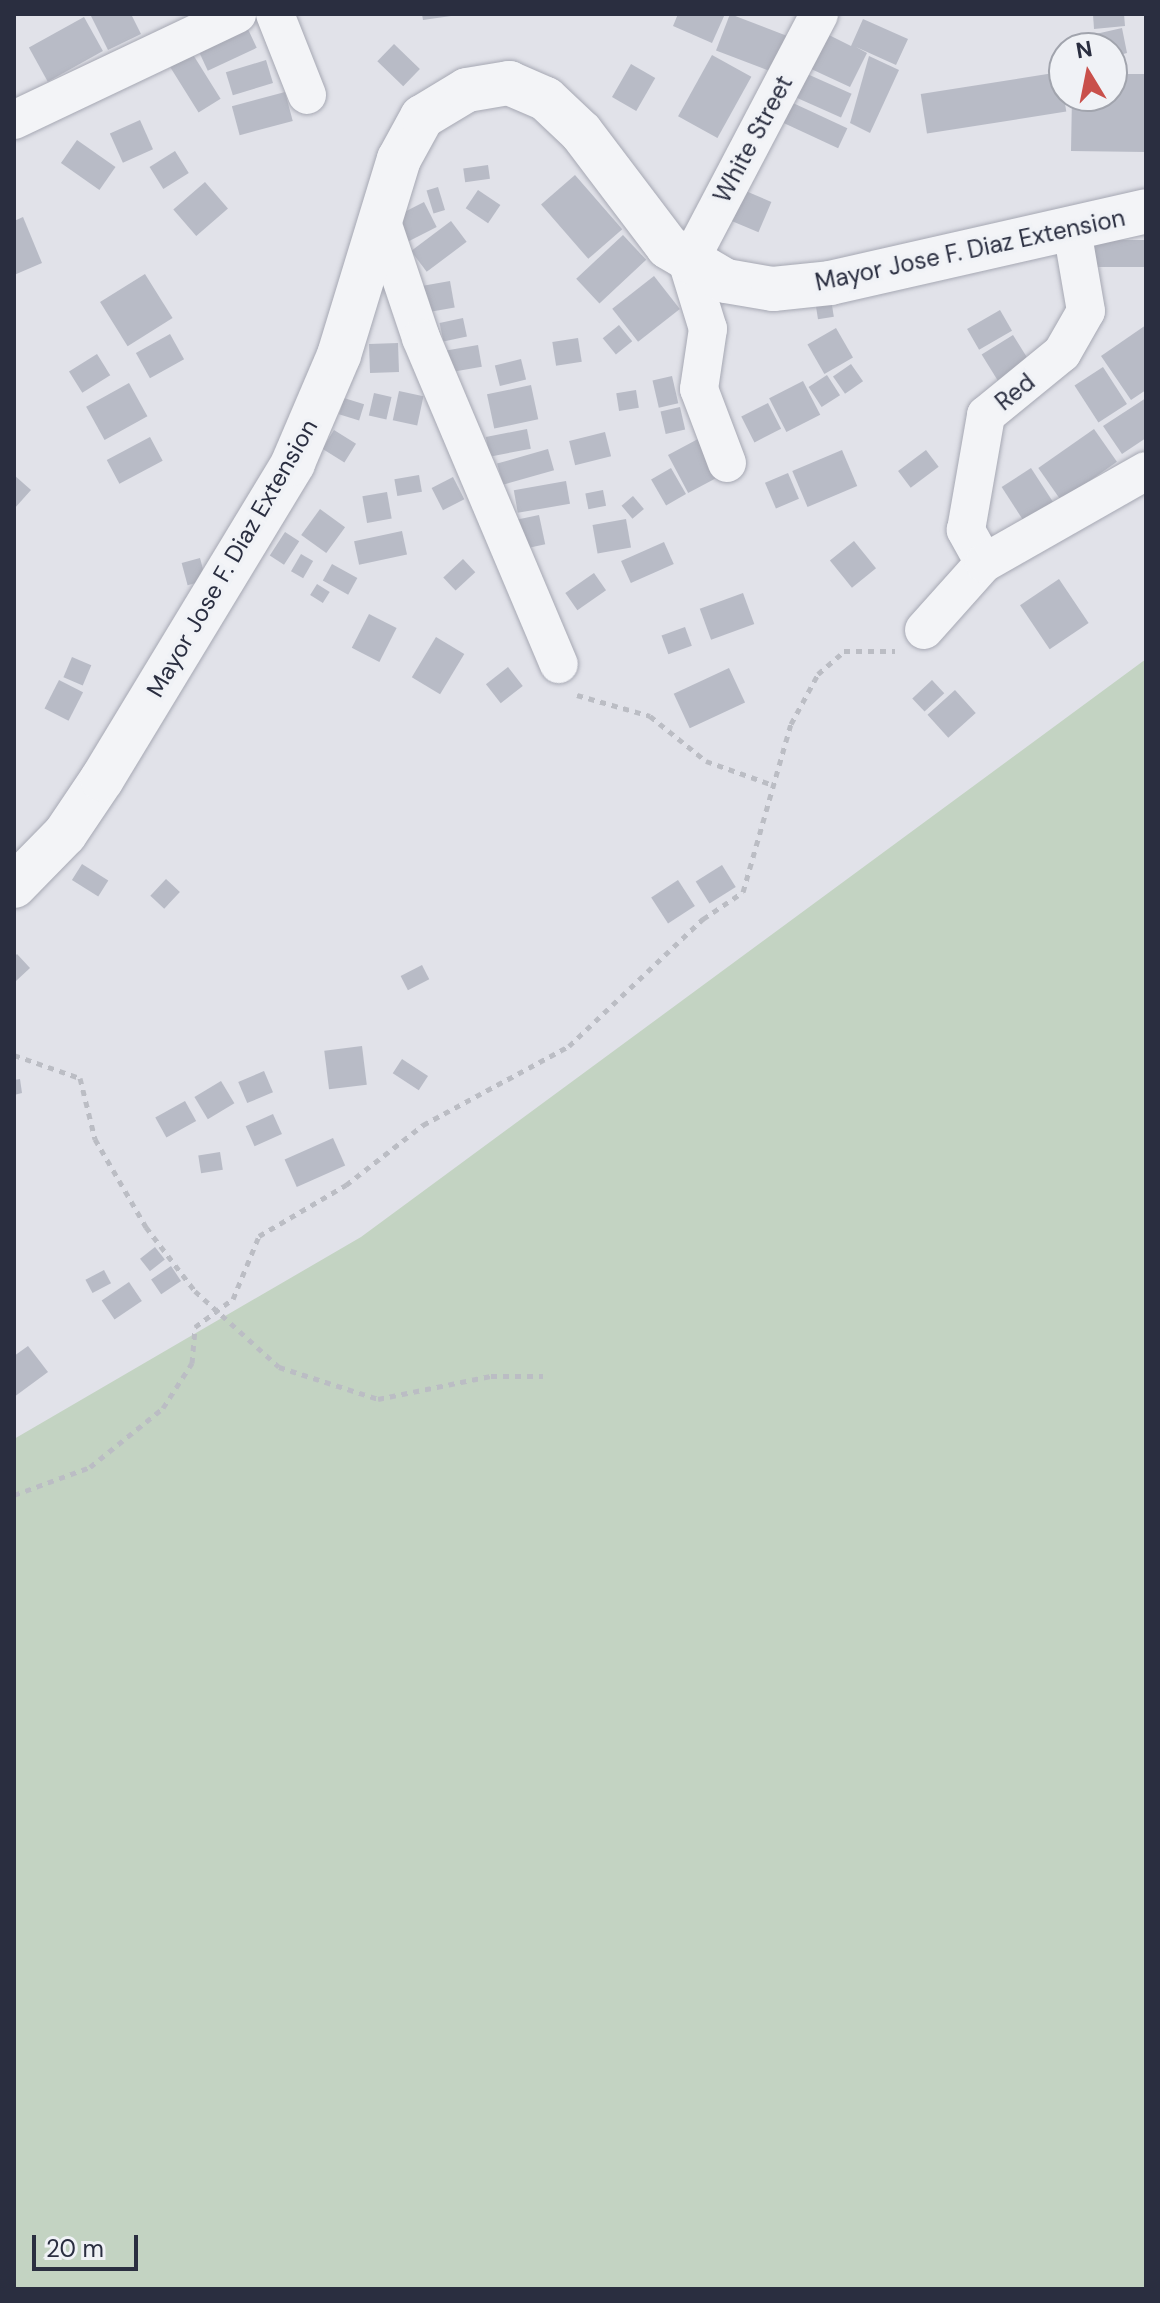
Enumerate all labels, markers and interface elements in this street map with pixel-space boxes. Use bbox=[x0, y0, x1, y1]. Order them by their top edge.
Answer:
north arrow bbox=[1048, 32, 1128, 112]
text: N bbox=[1074, 34, 1095, 66]
street label: White Street bbox=[707, 70, 799, 208]
street label: Mayor Jose F. Diaz Extension bbox=[813, 203, 1127, 297]
street label: Red bbox=[990, 368, 1040, 416]
street label: Mayor Jose F. Diaz Extension bbox=[141, 414, 323, 702]
scale bar bbox=[36, 2219, 142, 2269]
text: 20 m bbox=[46, 2233, 104, 2264]

